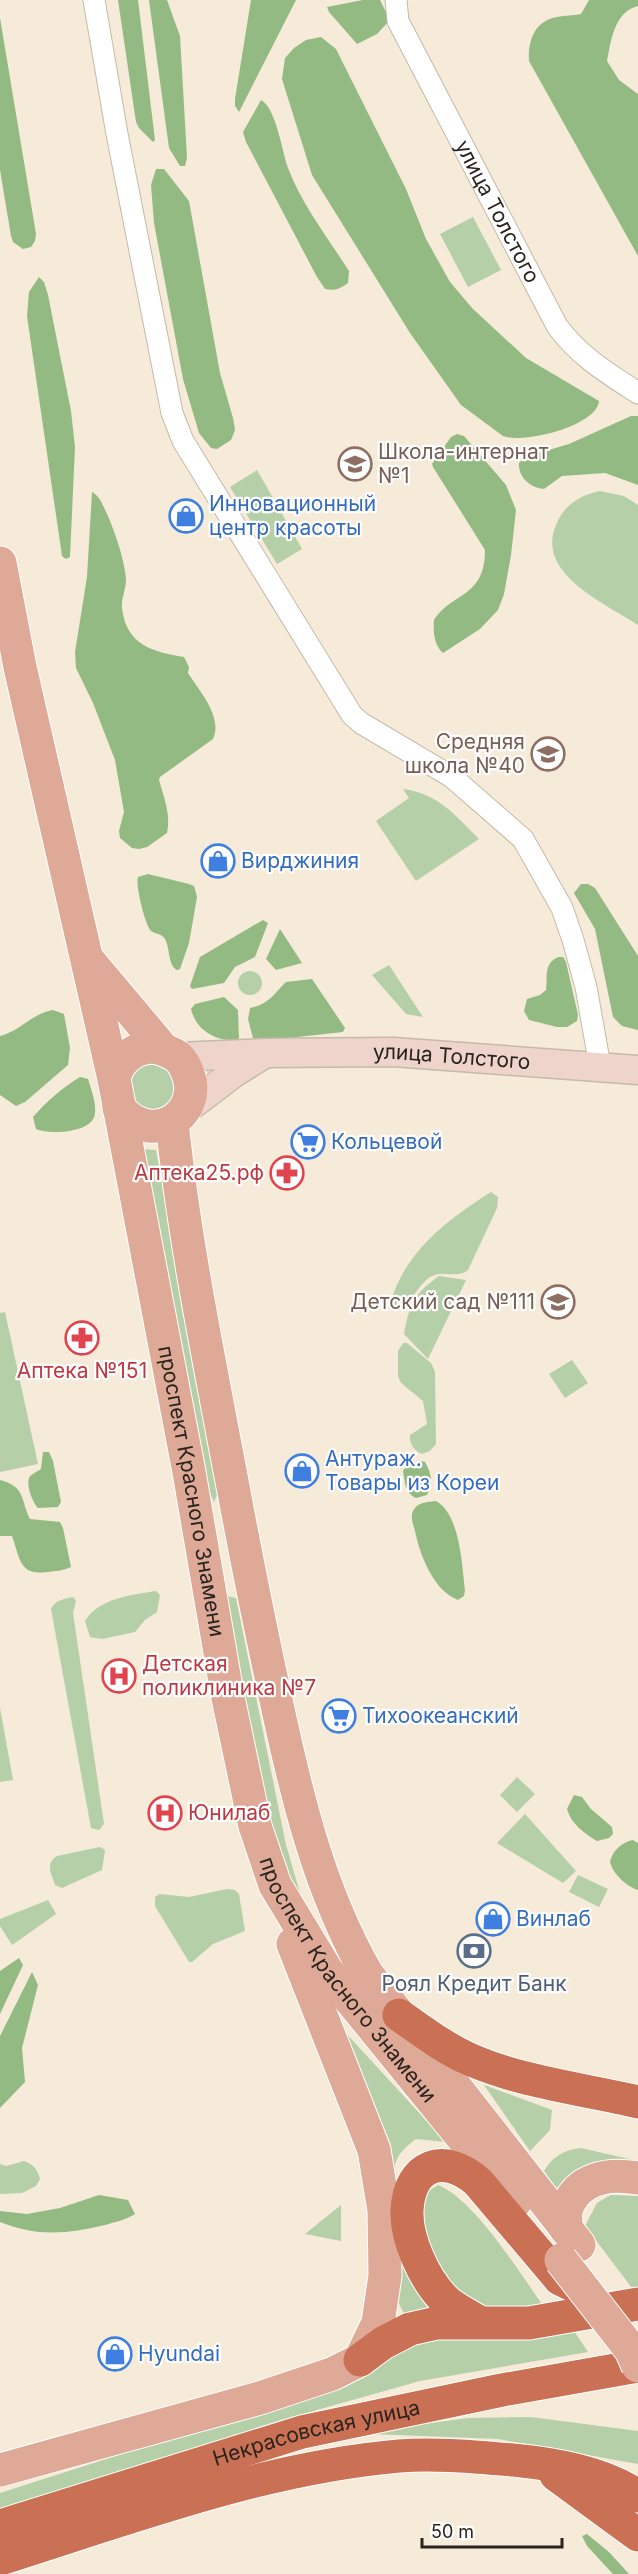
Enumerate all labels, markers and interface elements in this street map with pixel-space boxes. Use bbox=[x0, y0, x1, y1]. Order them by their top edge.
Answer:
street label: улица Толстого bbox=[450, 136, 545, 287]
place label: Школа-интернат №1 bbox=[378, 439, 549, 488]
school or university icon: Школа-интернат №1 bbox=[337, 446, 373, 482]
place label: Инновационный центр красоты bbox=[209, 491, 376, 540]
shop icon: Инновационный центр красоты bbox=[168, 498, 204, 534]
place label: Средняя школа №40 bbox=[405, 729, 525, 778]
school or university icon: Средняя школа №40 bbox=[530, 736, 566, 772]
shop icon: Вирджиния bbox=[200, 843, 236, 879]
place label: Вирджиния bbox=[241, 848, 359, 873]
street label: улица Толстого bbox=[373, 1039, 531, 1074]
supermarket icon: Кольцевой bbox=[290, 1124, 326, 1160]
place label: Кольцевой bbox=[331, 1129, 442, 1154]
pharmacy icon: Аптека25.рф bbox=[269, 1155, 305, 1191]
place label: Аптека25.рф bbox=[134, 1160, 264, 1185]
school or university icon: Детский сад №111 bbox=[540, 1284, 576, 1320]
place label: Детский сад №111 bbox=[350, 1289, 535, 1314]
pharmacy icon: Аптека №151 bbox=[64, 1320, 100, 1356]
street label: проспект Красного Знамени bbox=[153, 1344, 230, 1639]
place label: Аптека №151 bbox=[17, 1358, 147, 1383]
place label: Антураж. Товары из Кореи bbox=[325, 1446, 499, 1495]
shop icon: Антураж. Товары из Кореи bbox=[284, 1453, 320, 1489]
place label: Детская поликлиника №7 bbox=[142, 1651, 316, 1700]
hospital icon: Детская поликлиника №7 bbox=[101, 1658, 137, 1694]
supermarket icon: Тихоокеанский bbox=[321, 1698, 357, 1734]
place label: Тихоокеанский bbox=[362, 1703, 519, 1728]
hospital icon: Юнилаб bbox=[147, 1795, 183, 1831]
place label: Юнилаб bbox=[188, 1800, 270, 1825]
street label: проспект Красного Знамени bbox=[254, 1854, 442, 2107]
shop icon: Винлаб bbox=[475, 1901, 511, 1937]
place label: Винлаб bbox=[516, 1906, 591, 1931]
bank icon: Роял Кредит Банк bbox=[456, 1933, 492, 1969]
place label: Роял Кредит Банк bbox=[381, 1971, 567, 1996]
shop icon: Hyundai bbox=[97, 2336, 133, 2372]
place label: Hyundai bbox=[138, 2341, 220, 2366]
street label: Некрасовская улица bbox=[210, 2395, 422, 2471]
scale bar bbox=[422, 2511, 562, 2549]
text: 50 m bbox=[431, 2521, 474, 2542]

